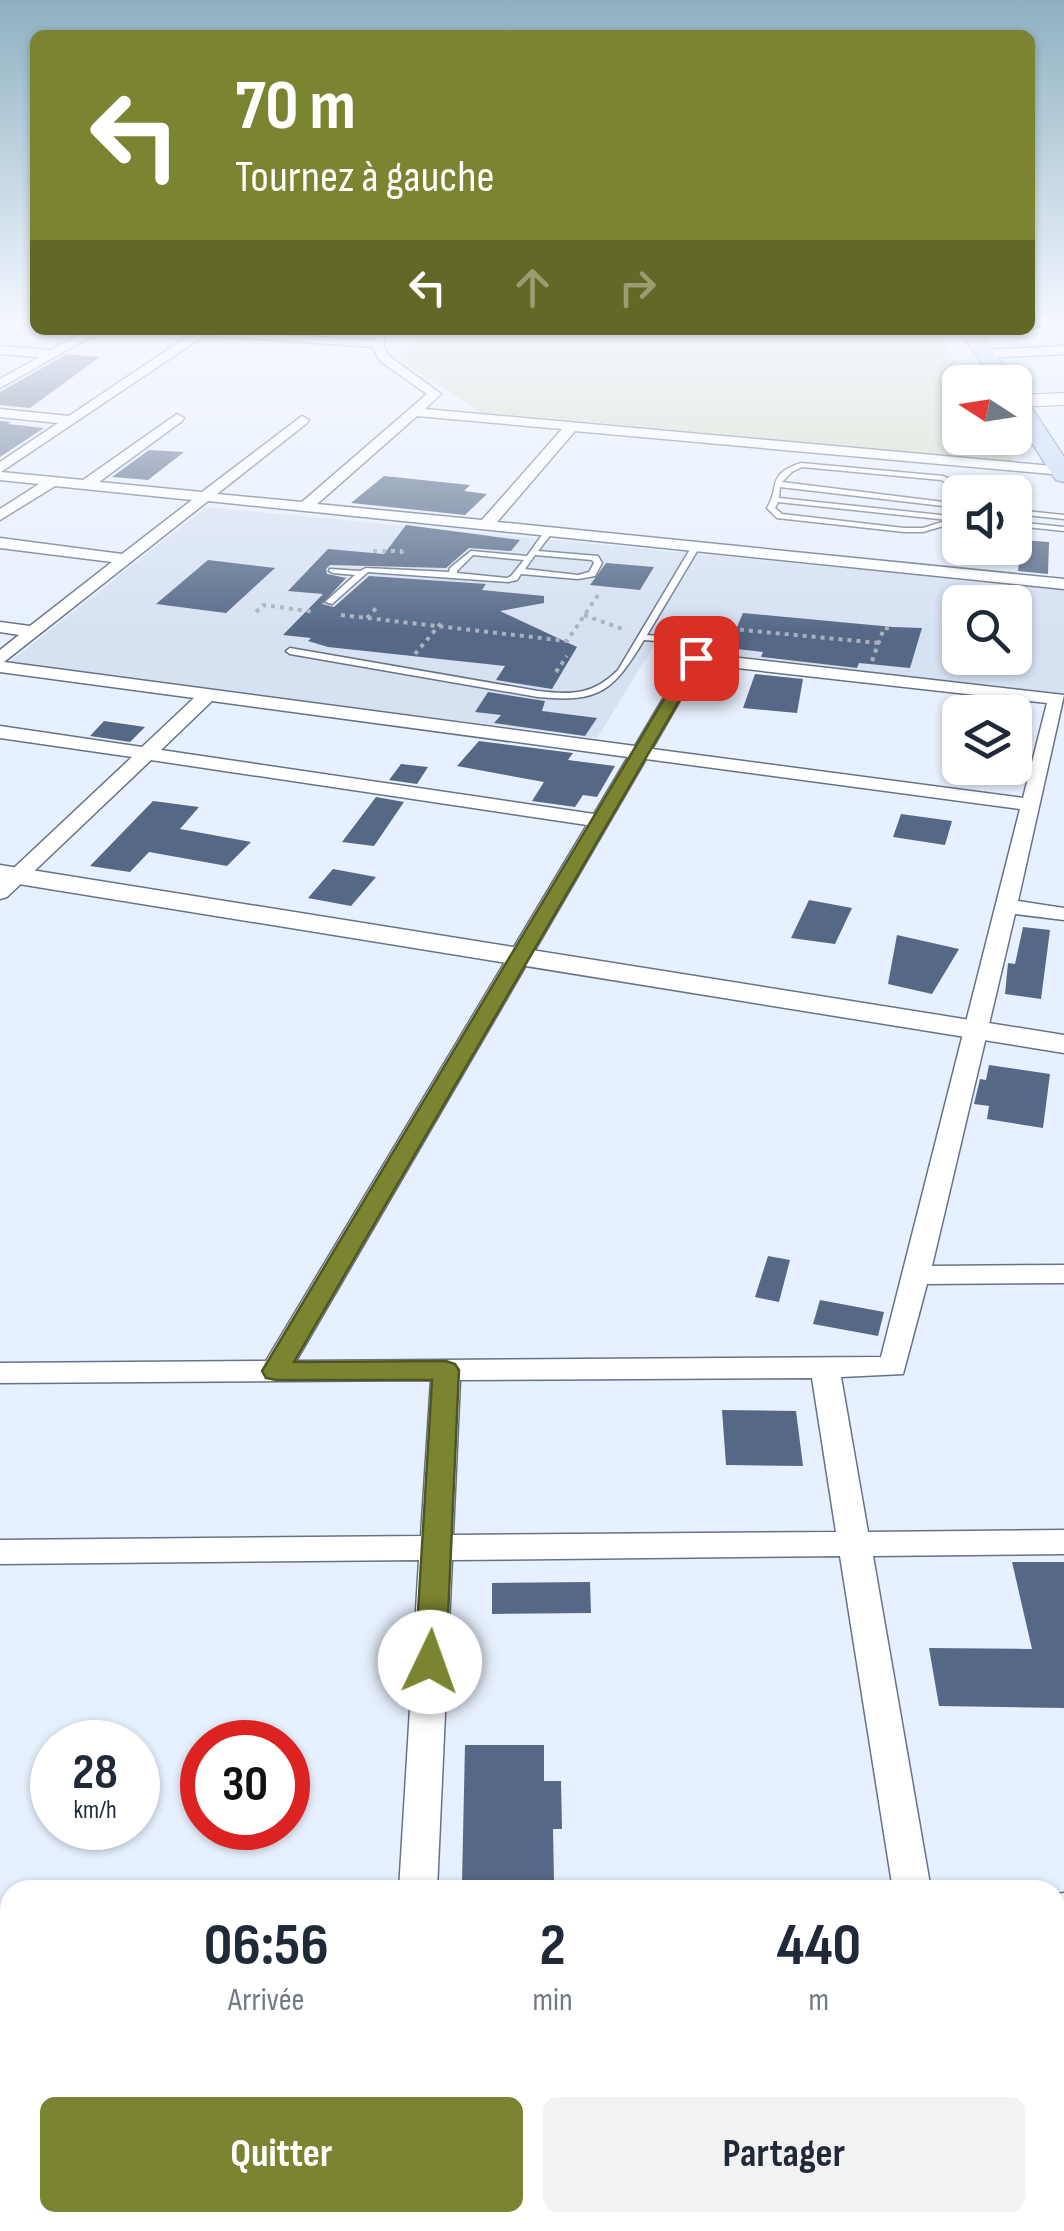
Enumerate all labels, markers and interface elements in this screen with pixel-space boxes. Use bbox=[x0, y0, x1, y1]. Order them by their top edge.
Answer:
text: 70 m bbox=[235, 65, 356, 149]
icon: left bbox=[70, 70, 200, 200]
text: Tournez à gauche bbox=[235, 150, 495, 205]
icon: left bbox=[400, 260, 455, 315]
icon: ahead bbox=[505, 260, 560, 315]
icon: right bbox=[610, 260, 665, 315]
north arrow bbox=[942, 365, 1032, 455]
map controls bbox=[942, 365, 1032, 785]
button: sound bbox=[942, 475, 1032, 565]
button: search bbox=[942, 585, 1032, 675]
pin bbox=[654, 616, 739, 701]
icon: arrive bbox=[669, 631, 724, 686]
button: layers bbox=[942, 695, 1032, 785]
position arrow bbox=[378, 1610, 482, 1714]
speed limit sign: 30 bbox=[180, 1720, 310, 1850]
text: 28 bbox=[72, 1743, 118, 1803]
text: km/h bbox=[73, 1795, 117, 1826]
text: 06:56 bbox=[204, 1910, 329, 1982]
text: 2 bbox=[539, 1910, 566, 1982]
text: 440 bbox=[777, 1910, 861, 1982]
text: Arrivée bbox=[228, 1981, 304, 2020]
text: min bbox=[533, 1981, 573, 2020]
text: m bbox=[809, 1981, 829, 2020]
button: Quitter bbox=[40, 2097, 523, 2212]
button: Partager bbox=[543, 2097, 1025, 2212]

